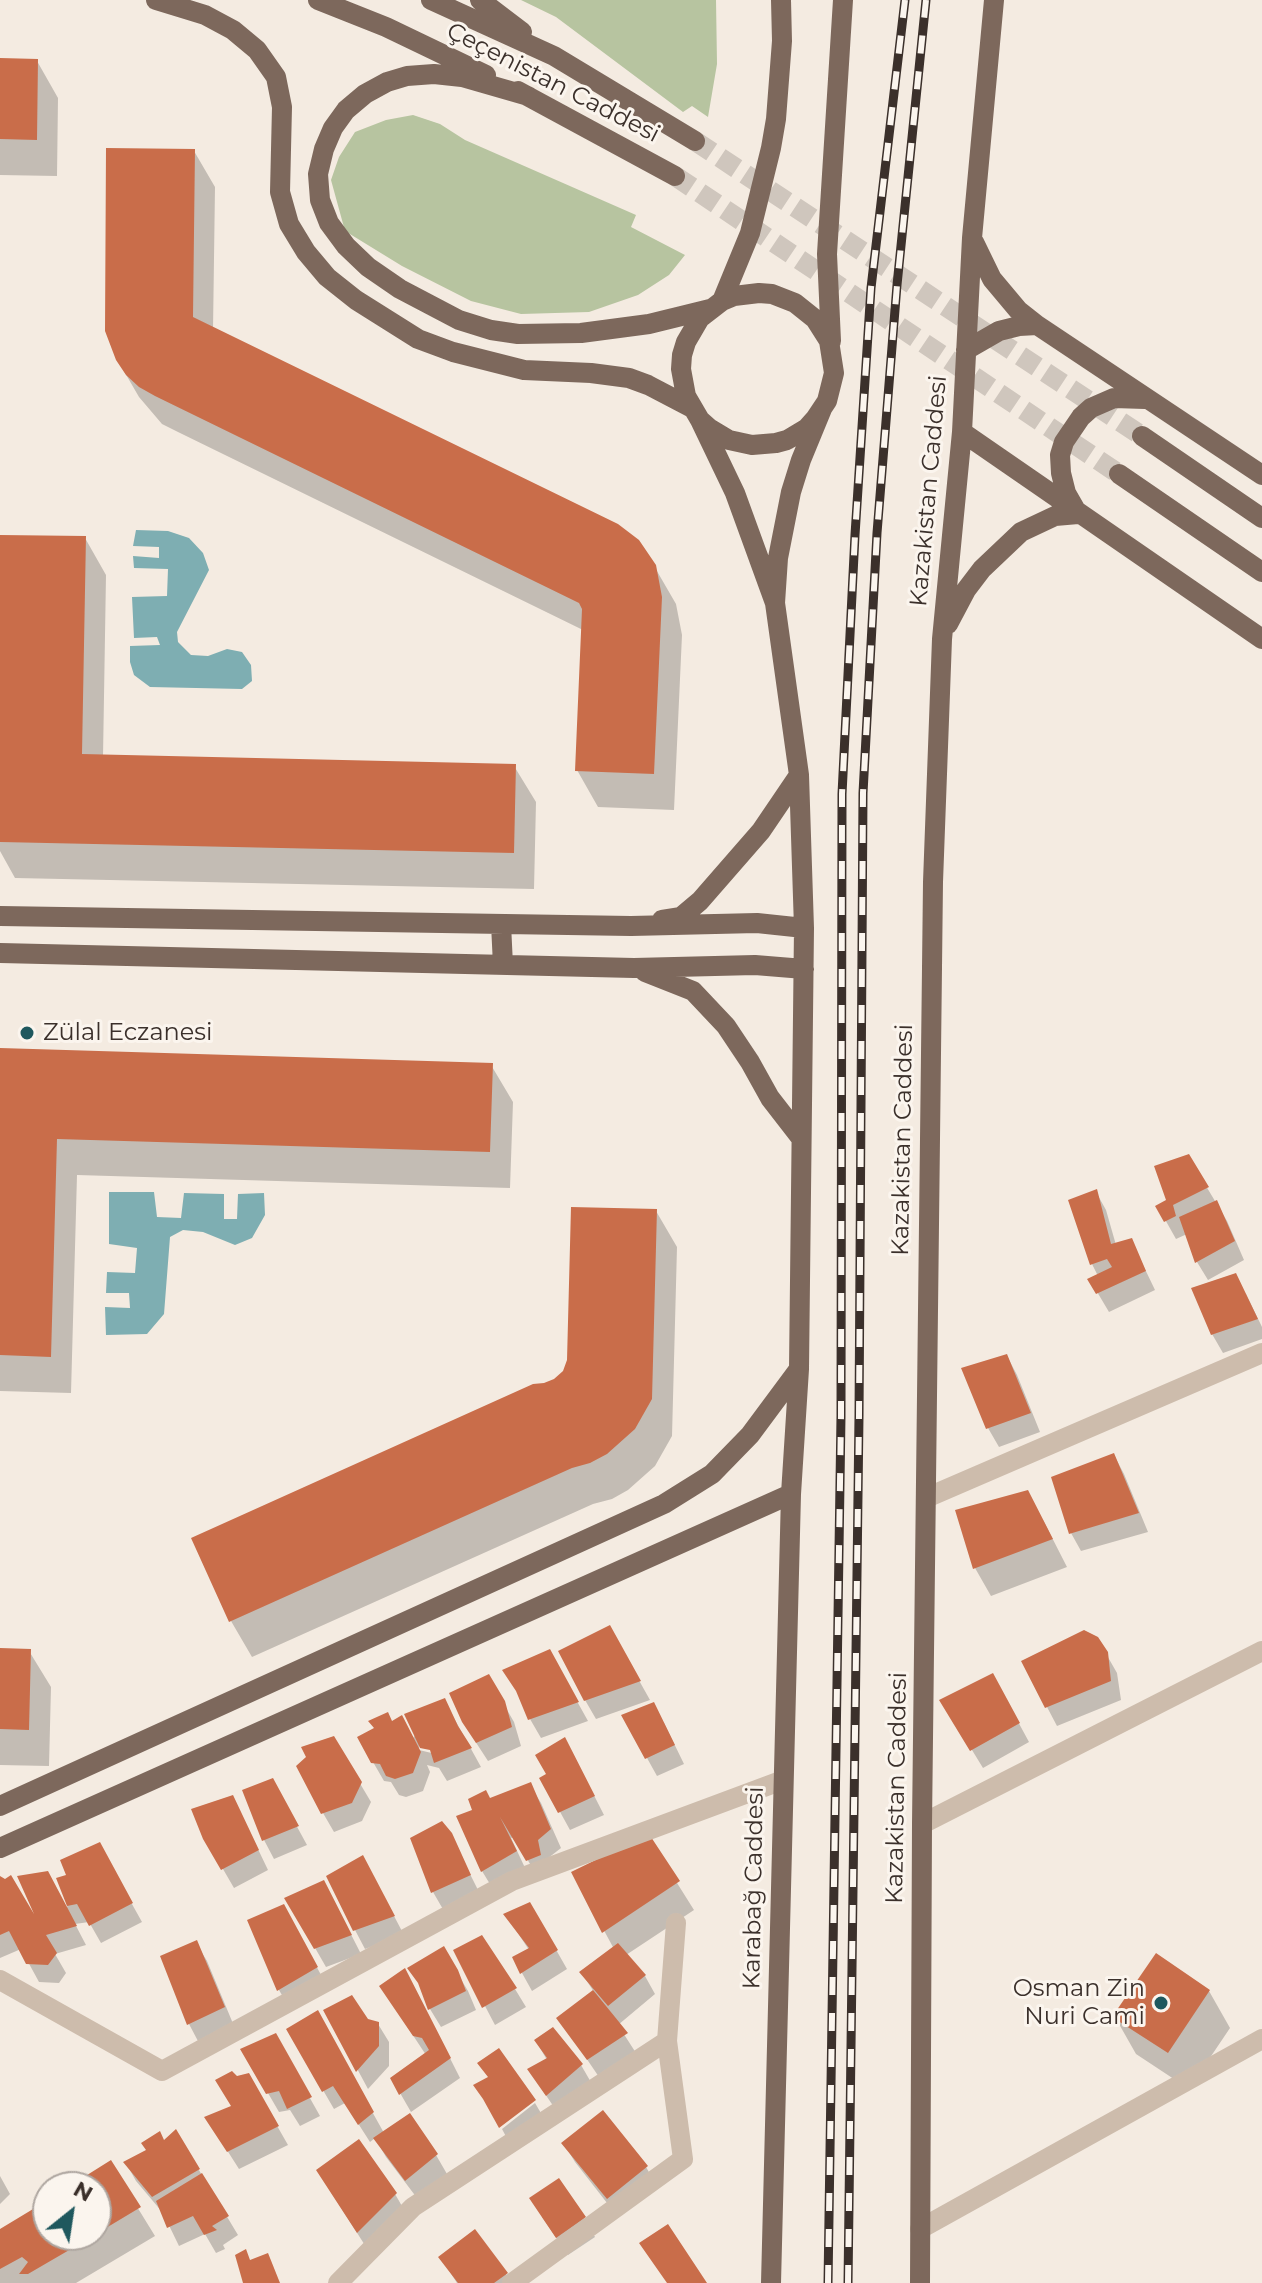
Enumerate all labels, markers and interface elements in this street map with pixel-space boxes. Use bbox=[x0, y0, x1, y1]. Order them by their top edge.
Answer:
street label: Çeçenistan Caddesi bbox=[442, 17, 664, 149]
street label: Kazakistan Caddesi bbox=[905, 374, 953, 608]
place label: Zülal Eczanesi bbox=[43, 1019, 212, 1047]
marker: Zülal Eczanesi bbox=[18, 1024, 36, 1042]
street label: Kazakistan Caddesi bbox=[887, 1024, 919, 1256]
street label: Kazakistan Caddesi bbox=[881, 1672, 913, 1904]
street label: Karabağ Caddesi bbox=[738, 1786, 770, 1990]
place label: Osman Zin Nuri Cami bbox=[1013, 1975, 1145, 2031]
marker: Osman Zin Nuri Cami bbox=[1152, 1994, 1170, 2012]
north arrow bbox=[32, 2171, 112, 2251]
text: N bbox=[69, 2175, 98, 2208]

